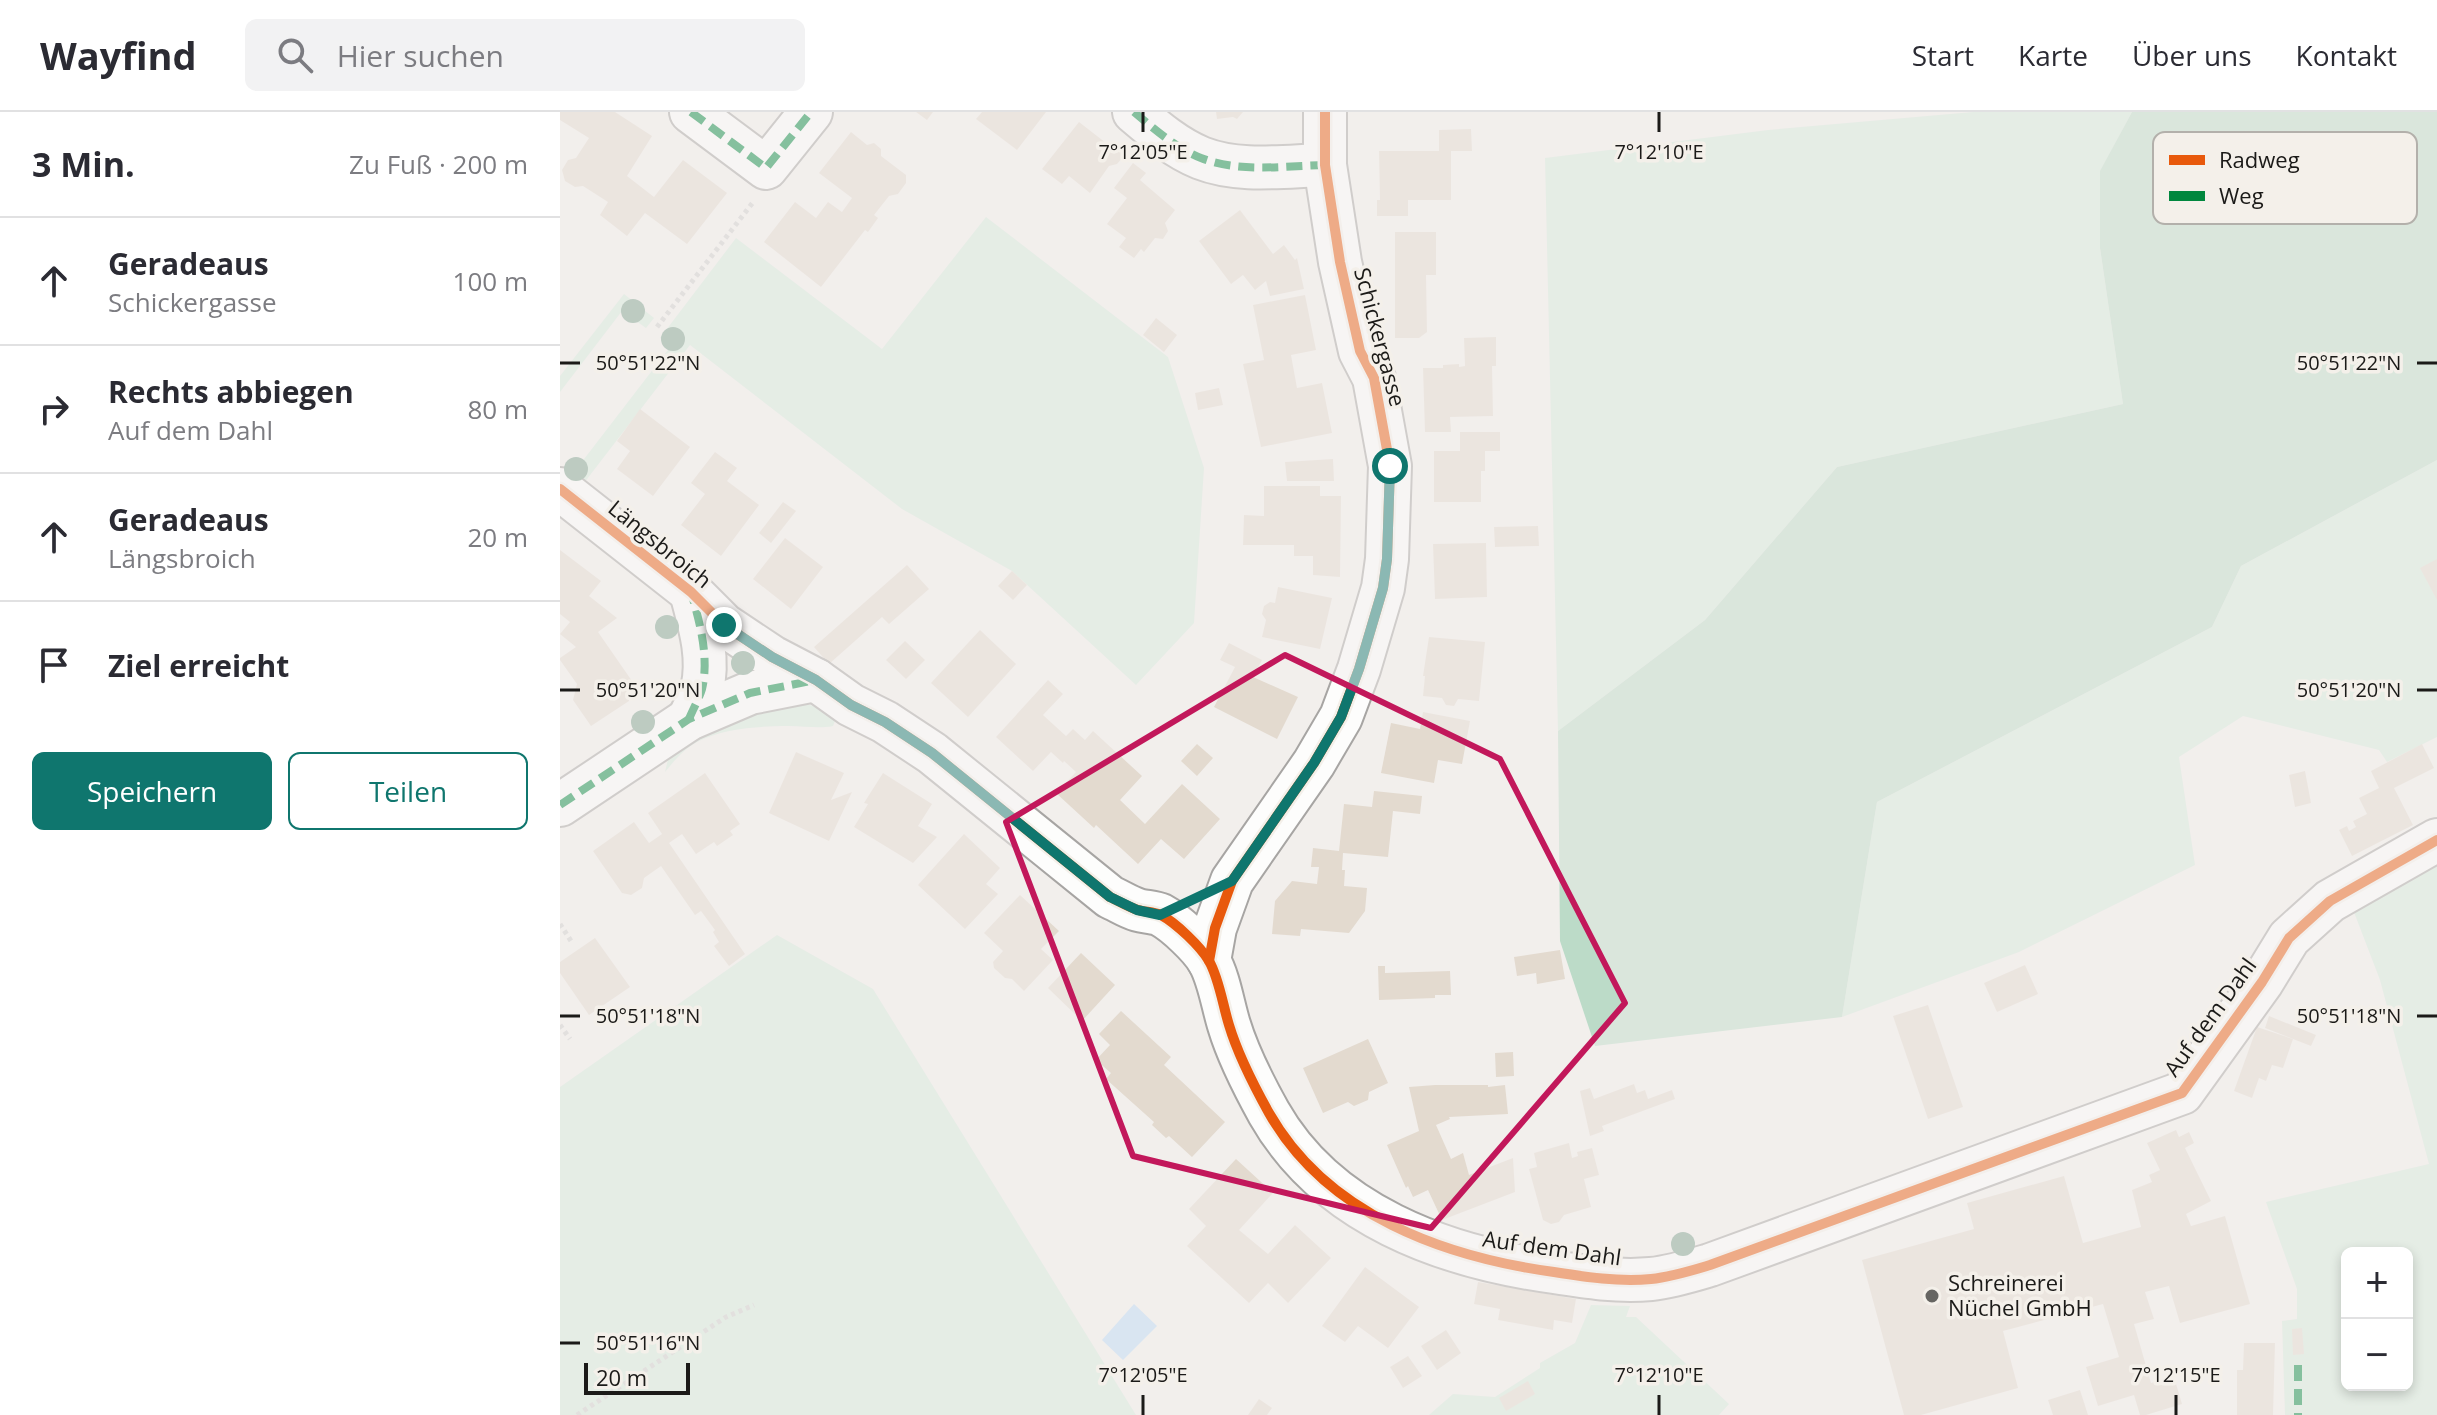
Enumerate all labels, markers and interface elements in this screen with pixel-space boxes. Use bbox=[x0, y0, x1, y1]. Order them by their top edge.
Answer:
search box bbox=[245, 19, 805, 91]
text: Wayfind bbox=[40, 29, 197, 81]
icon: search bbox=[273, 33, 317, 77]
text: Hier suchen bbox=[337, 35, 504, 76]
text: Start bbox=[1912, 36, 1974, 74]
text: Karte bbox=[2018, 36, 2088, 74]
text: Über uns bbox=[2132, 36, 2252, 74]
text: Kontakt bbox=[2296, 36, 2397, 74]
legend bbox=[2153, 132, 2417, 224]
text: 7°12'05"E bbox=[1098, 138, 1188, 165]
text: 7°12'10"E bbox=[1614, 138, 1704, 165]
text: 3 Min. bbox=[32, 141, 135, 187]
text: Radweg bbox=[2219, 144, 2300, 174]
text: Zu Fuß · 200 m bbox=[349, 146, 528, 182]
text: Weg bbox=[2219, 180, 2264, 210]
text: Geradeaus bbox=[108, 243, 269, 284]
icon: ahead bbox=[32, 259, 76, 303]
text: 100 m bbox=[453, 263, 528, 299]
street label: Schickergasse bbox=[1348, 264, 1414, 409]
text: Schickergasse bbox=[108, 284, 277, 320]
text: 50°51'22"N bbox=[596, 349, 700, 376]
text: 50°51'22"N bbox=[2297, 349, 2401, 376]
text: Rechts abbiegen bbox=[108, 371, 354, 412]
icon: right bbox=[32, 387, 76, 431]
text: 80 m bbox=[467, 391, 528, 427]
text: Auf dem Dahl bbox=[108, 412, 273, 448]
route start bbox=[1372, 448, 1408, 484]
street label: Längsbroich bbox=[603, 492, 719, 594]
text: Geradeaus bbox=[108, 499, 269, 540]
icon: ahead bbox=[32, 515, 76, 559]
text: 20 m bbox=[467, 519, 528, 555]
text: Längsbroich bbox=[108, 540, 256, 576]
route end bbox=[706, 607, 742, 643]
icon: arrive bbox=[32, 643, 76, 687]
text: Ziel erreicht bbox=[108, 645, 289, 686]
text: 50°51'20"N bbox=[596, 676, 700, 703]
text: 50°51'20"N bbox=[2297, 676, 2401, 703]
button: Speichern bbox=[32, 752, 272, 830]
button: Teilen bbox=[288, 752, 528, 830]
street label: Auf dem Dahl bbox=[2156, 951, 2262, 1082]
text: 50°51'18"N bbox=[596, 1002, 700, 1029]
text: 50°51'18"N bbox=[2297, 1002, 2401, 1029]
street label: Auf dem Dahl bbox=[1481, 1222, 1623, 1272]
map controls bbox=[2341, 1247, 2413, 1391]
button: + bbox=[2341, 1247, 2413, 1319]
place label: Schreinerei Nüchel GmbH bbox=[1948, 1267, 2092, 1322]
marker: Schreinerei Nüchel GmbH bbox=[1923, 1287, 1941, 1305]
button: − bbox=[2341, 1319, 2413, 1391]
text: 50°51'16"N bbox=[596, 1329, 700, 1356]
scale bar bbox=[584, 1359, 690, 1395]
text: 7°12'05"E bbox=[1098, 1361, 1188, 1388]
text: 7°12'10"E bbox=[1614, 1361, 1704, 1388]
text: 7°12'15"E bbox=[2131, 1361, 2221, 1388]
text: 20 m bbox=[596, 1362, 647, 1392]

